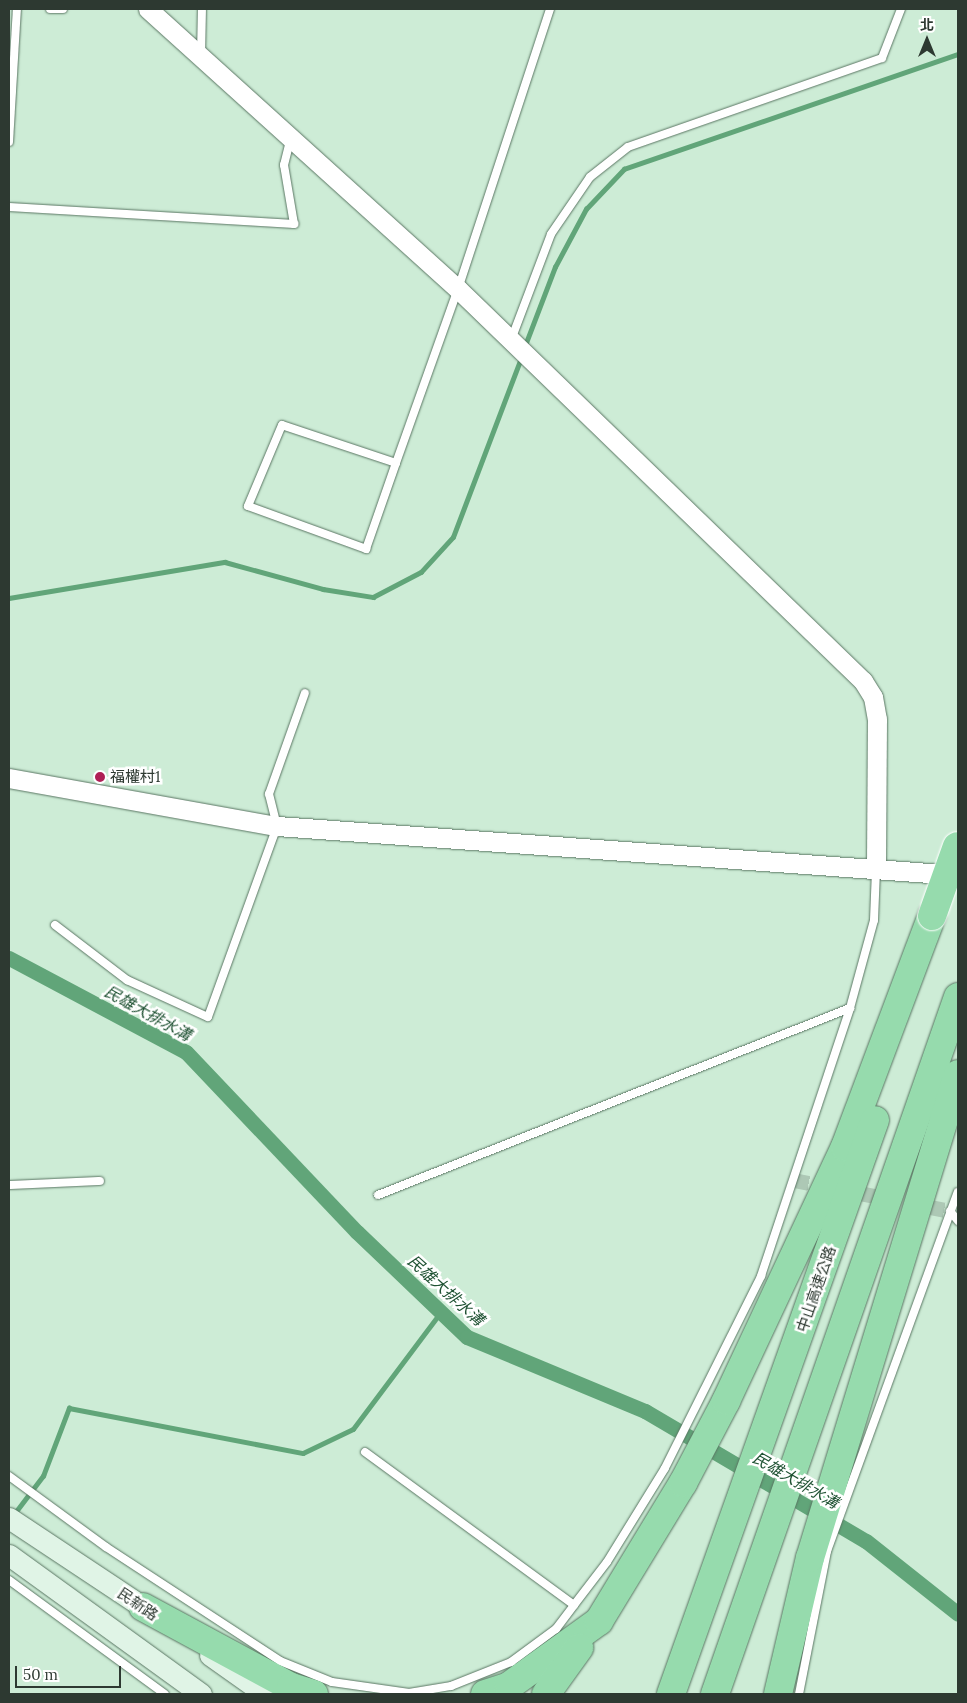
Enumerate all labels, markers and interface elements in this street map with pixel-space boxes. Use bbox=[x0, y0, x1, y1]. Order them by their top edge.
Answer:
north arrow bbox=[902, 15, 952, 65]
text: 北 bbox=[920, 16, 934, 34]
place label: 福權村1 bbox=[110, 768, 160, 786]
marker: 福權村1 bbox=[94, 771, 106, 783]
water label: 民雄大排水溝 bbox=[101, 981, 195, 1045]
street label: 中山高速公路 bbox=[793, 1244, 839, 1334]
water label: 民雄大排水溝 bbox=[404, 1251, 488, 1329]
water label: 民雄大排水溝 bbox=[750, 1448, 842, 1512]
street label: 民新路 bbox=[114, 1584, 162, 1624]
scale bar bbox=[18, 1656, 124, 1688]
text: 50 m bbox=[23, 1665, 58, 1684]

